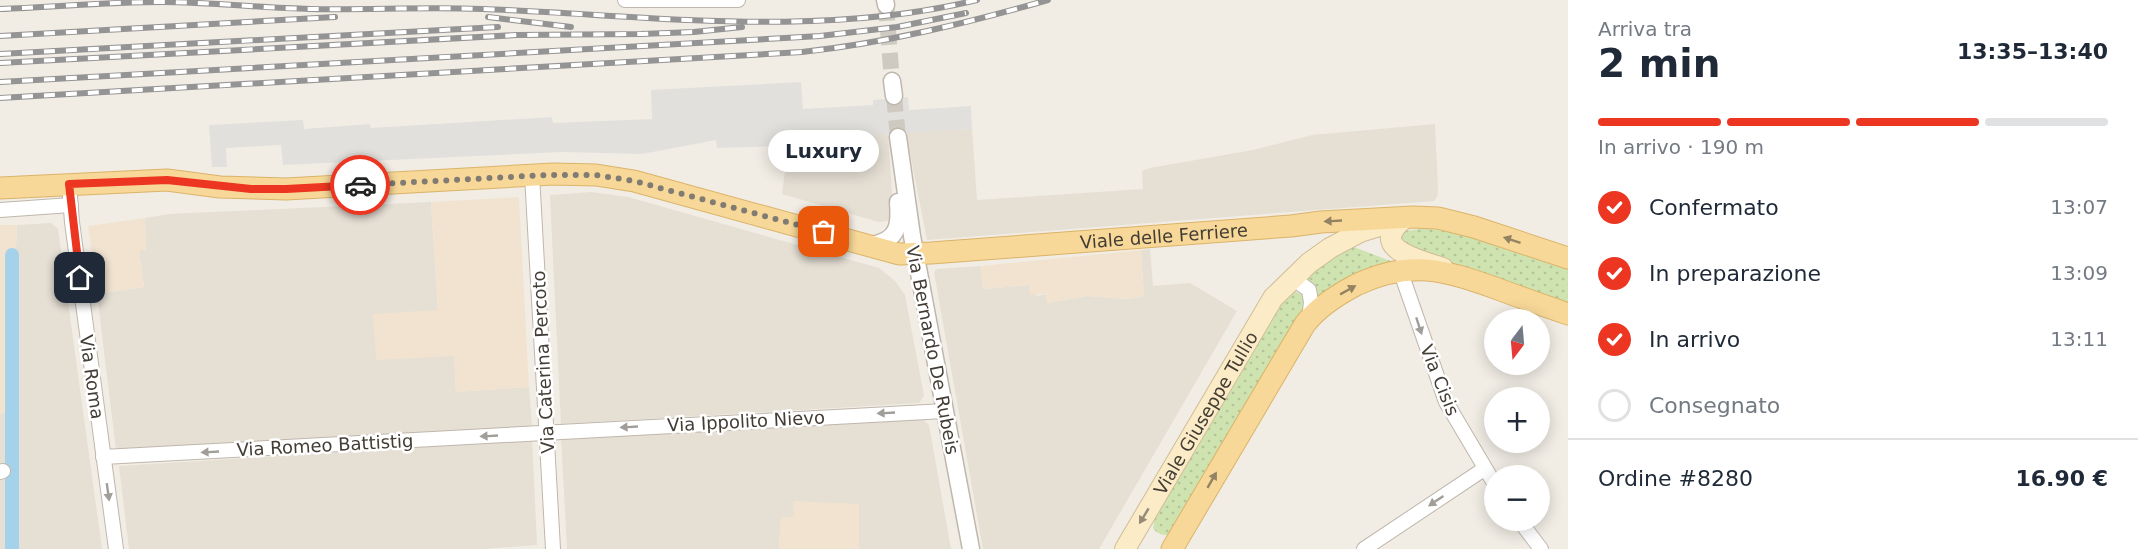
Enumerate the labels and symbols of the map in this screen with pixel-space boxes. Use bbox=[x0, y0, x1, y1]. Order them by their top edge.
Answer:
callout: Luxury bbox=[768, 130, 880, 172]
courier bbox=[330, 155, 390, 215]
pin bbox=[798, 206, 849, 257]
one-way arrow bbox=[1323, 217, 1342, 226]
street label: Viale delle Ferriere bbox=[1079, 219, 1249, 252]
one-way arrow bbox=[1503, 235, 1521, 244]
street label: Via Bernardo De Rubeis bbox=[902, 244, 964, 456]
pin bbox=[54, 252, 105, 303]
street label: Via Caterina Percoto bbox=[528, 270, 558, 454]
one-way arrow bbox=[1340, 285, 1357, 295]
north arrow bbox=[1484, 309, 1550, 375]
one-way arrow bbox=[1415, 317, 1424, 335]
street label: Viale Giuseppe Tullio bbox=[1149, 327, 1262, 498]
street label: Via Roma bbox=[76, 333, 108, 421]
street label: Via Cisis bbox=[1416, 341, 1464, 419]
street label: Via Ippolito Nievo bbox=[667, 406, 825, 436]
one-way arrow bbox=[877, 409, 896, 418]
one-way arrow bbox=[619, 423, 638, 432]
street label: Via Romeo Battistig bbox=[236, 430, 414, 460]
one-way arrow bbox=[479, 431, 498, 440]
one-way arrow bbox=[201, 447, 220, 456]
one-way arrow bbox=[1207, 472, 1218, 488]
one-way arrow bbox=[103, 482, 113, 501]
one-way arrow bbox=[1428, 495, 1444, 506]
one-way arrow bbox=[1139, 508, 1150, 524]

